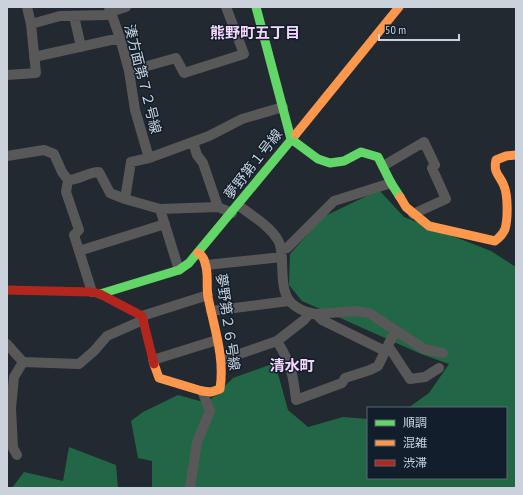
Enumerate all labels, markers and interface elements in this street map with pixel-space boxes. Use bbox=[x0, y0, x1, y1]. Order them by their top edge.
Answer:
scale bar bbox=[379, 16, 459, 42]
street label: 湊方面第７２号線 bbox=[121, 22, 165, 136]
text: 50 m bbox=[385, 22, 406, 37]
district label: 熊野町五丁目 bbox=[210, 23, 300, 42]
street label: 夢野第１号線 bbox=[220, 125, 286, 203]
street label: 夢野第２６号線 bbox=[212, 272, 244, 372]
district label: 清水町 bbox=[269, 356, 315, 375]
legend bbox=[367, 407, 507, 479]
text: 順調 bbox=[403, 415, 427, 430]
text: 混雑 bbox=[403, 435, 427, 450]
text: 渋滞 bbox=[403, 455, 427, 470]

